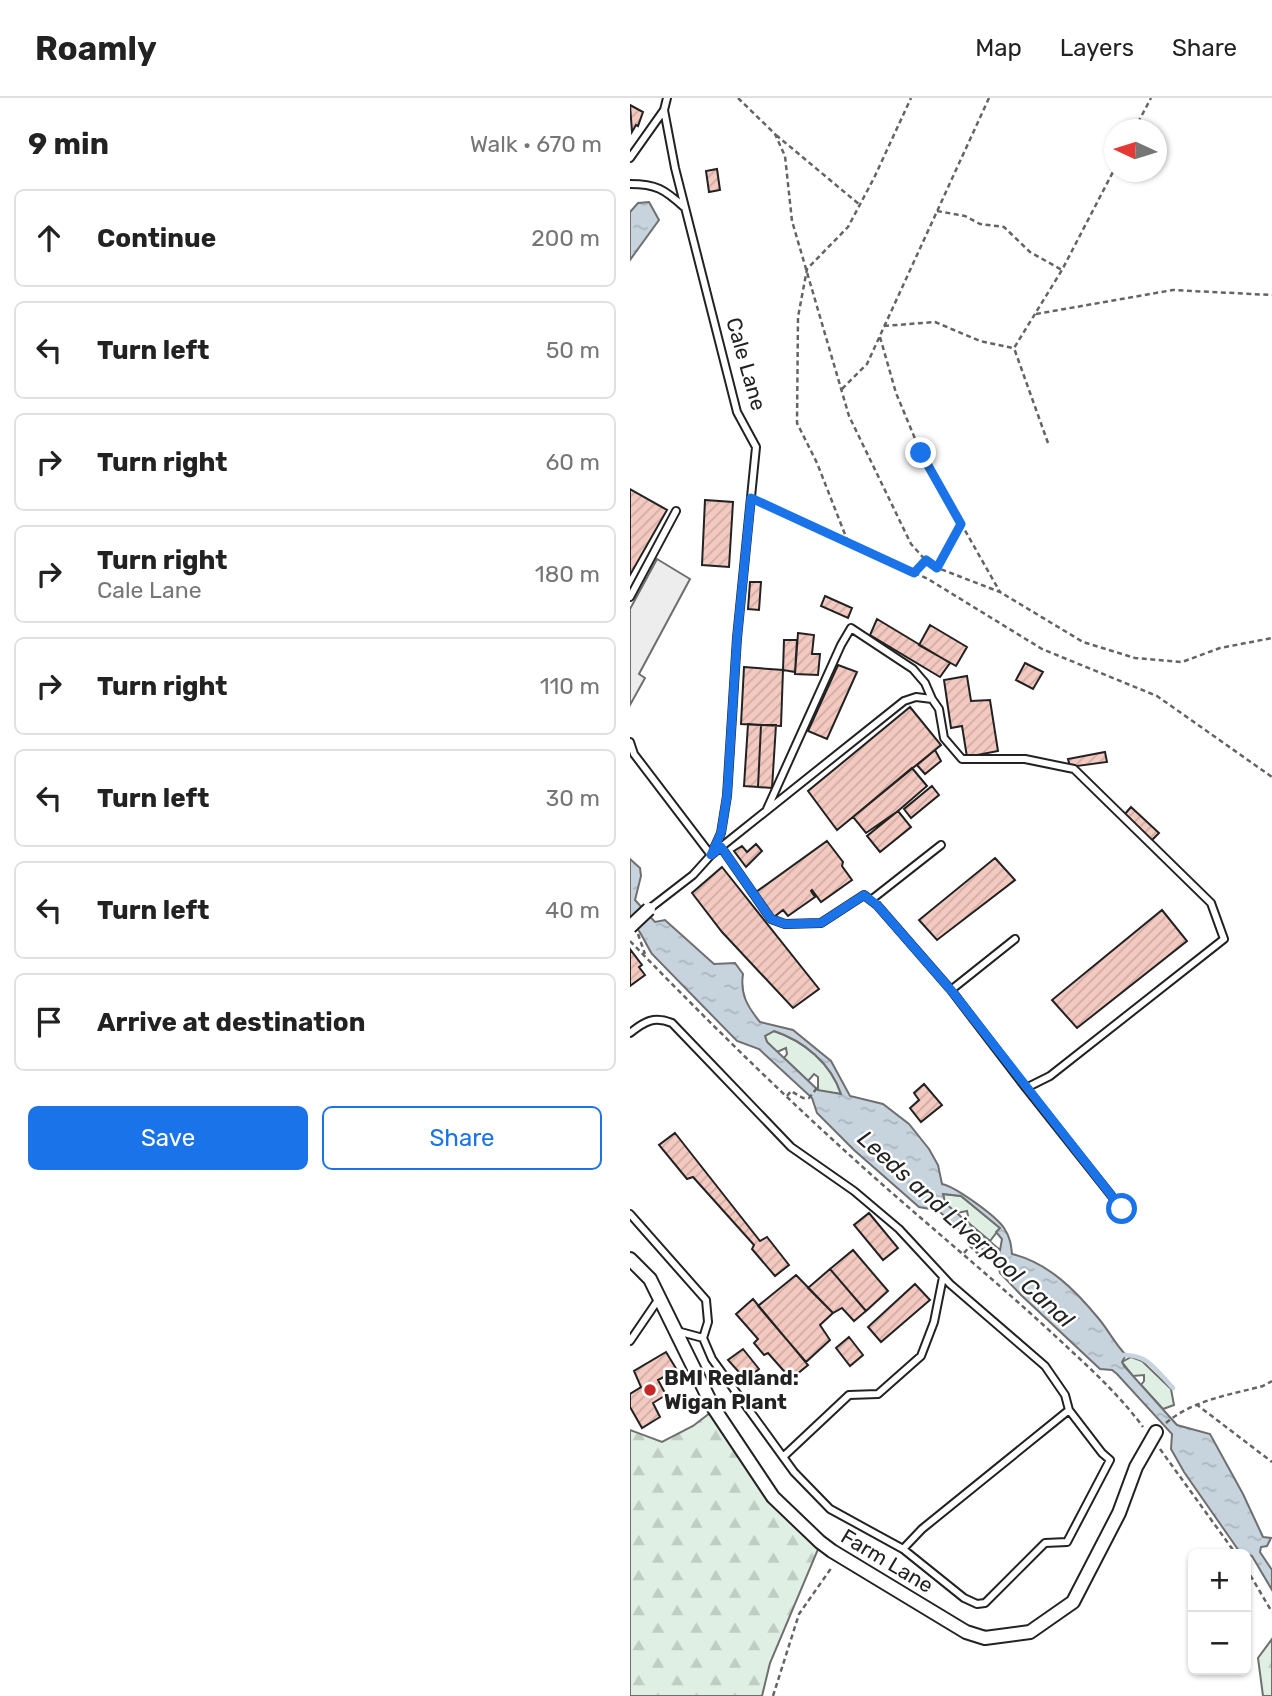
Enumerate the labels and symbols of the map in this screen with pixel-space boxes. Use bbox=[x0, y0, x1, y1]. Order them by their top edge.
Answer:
north arrow bbox=[1104, 119, 1167, 182]
street label: Cale Lane bbox=[721, 315, 772, 413]
route end bbox=[905, 437, 936, 468]
water label: Leeds and Liverpool Canal bbox=[852, 1124, 1080, 1334]
route start bbox=[1106, 1193, 1137, 1224]
place label: BMI Redland: Wigan Plant bbox=[664, 1365, 799, 1414]
marker: BMI Redland: Wigan Plant bbox=[642, 1382, 658, 1398]
street label: Farm Lane bbox=[837, 1523, 938, 1598]

